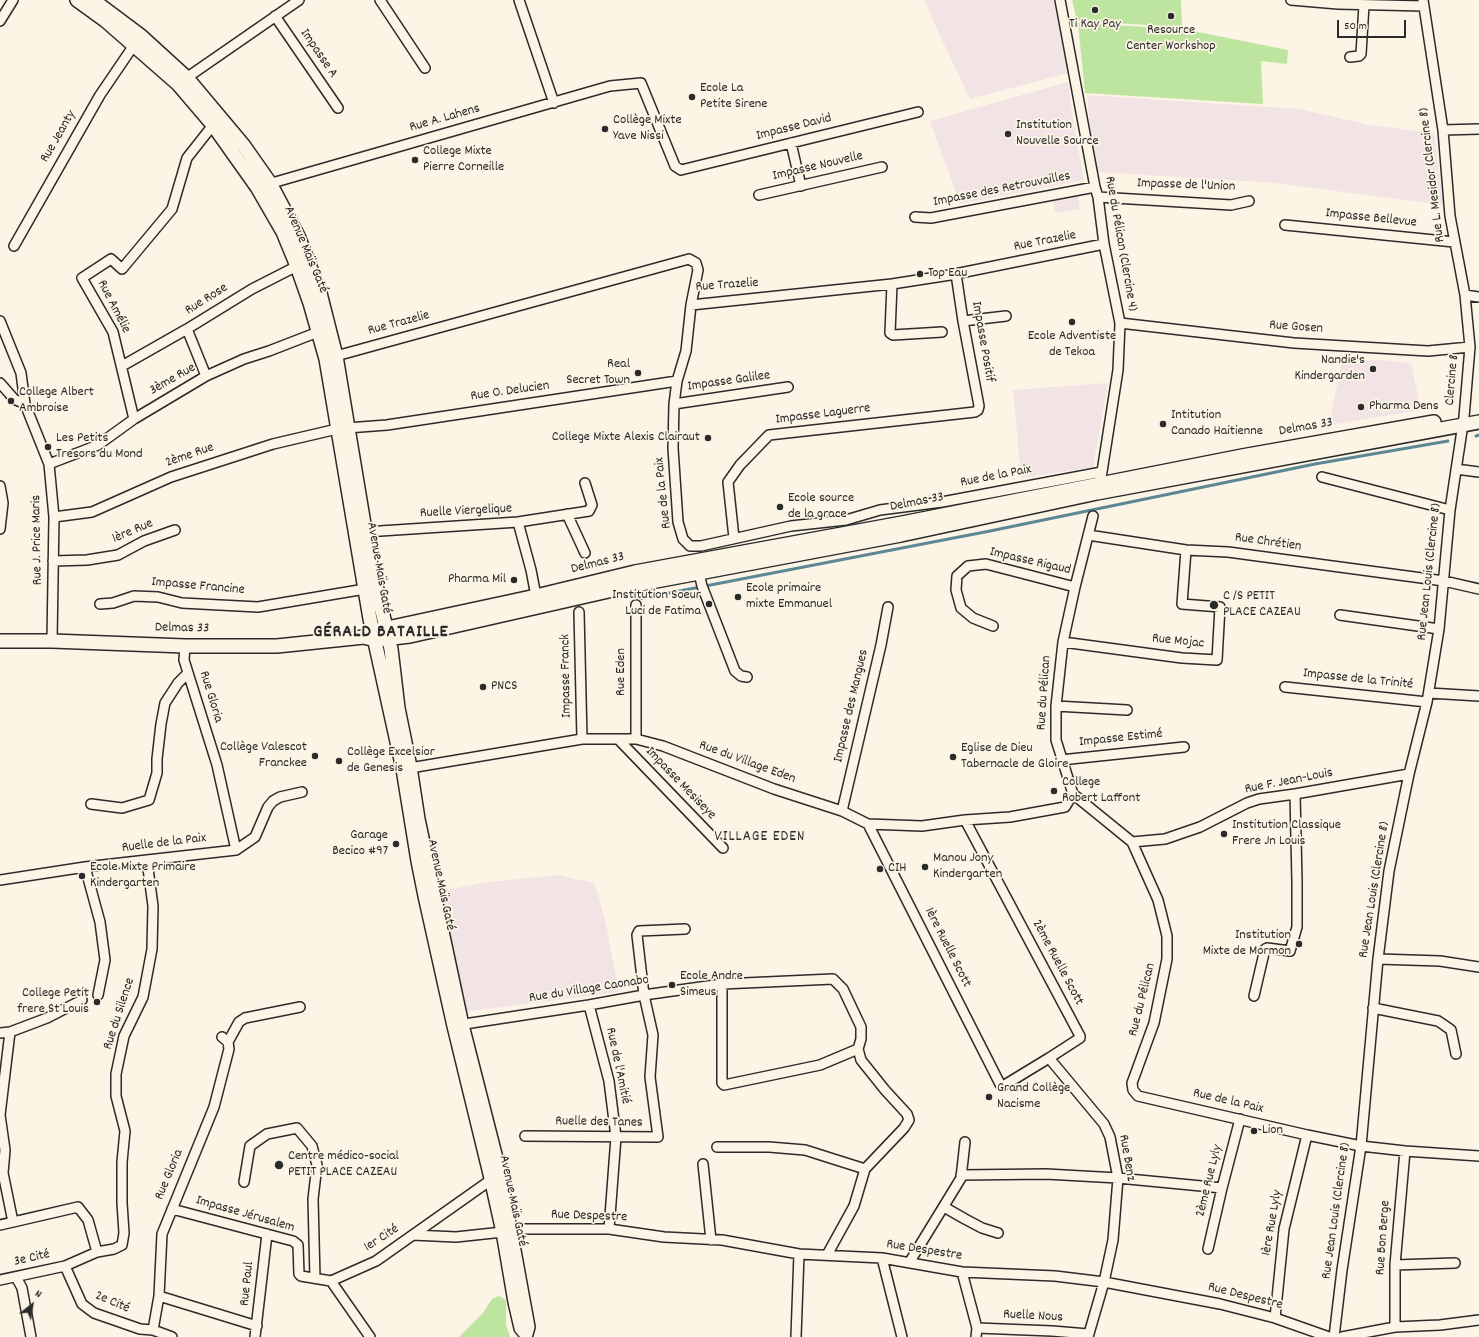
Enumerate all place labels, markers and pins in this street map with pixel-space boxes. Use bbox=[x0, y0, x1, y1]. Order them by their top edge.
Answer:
marker: Ti Kay Pay bbox=[1090, 5, 1100, 15]
marker: Resource Center Workshop bbox=[1166, 11, 1176, 21]
place label: Ti Kay Pay bbox=[1069, 17, 1121, 33]
place label: Resource Center Workshop bbox=[1126, 23, 1216, 56]
place label: Ecole La Petite Sirene bbox=[700, 81, 767, 114]
marker: Ecole La Petite Sirene bbox=[687, 92, 697, 102]
place label: Collège Mixte Yave Nissi bbox=[613, 113, 682, 146]
place label: Institution Nouvelle Source bbox=[1016, 118, 1099, 150]
marker: Collège Mixte Yave Nissi bbox=[600, 124, 610, 134]
marker: Institution Nouvelle Source bbox=[1003, 129, 1013, 139]
place label: College Mixte Pierre Corneille bbox=[423, 144, 504, 176]
marker: College Mixte Pierre Corneille bbox=[410, 155, 420, 165]
place label: Top Eau bbox=[928, 266, 967, 282]
marker: Top Eau bbox=[915, 269, 925, 279]
marker: Ecole Adventiste de Tekoa bbox=[1067, 317, 1077, 327]
place label: Ecole Adventiste de Tekoa bbox=[1028, 329, 1116, 362]
place label: Nandie's Kindergarden bbox=[1294, 353, 1365, 386]
place label: Real Secret Town bbox=[566, 357, 630, 390]
marker: Nandie's Kindergarden bbox=[1368, 364, 1378, 374]
marker: Real Secret Town bbox=[633, 368, 643, 378]
place label: College Albert Ambroise bbox=[19, 385, 94, 418]
marker: College Albert Ambroise bbox=[6, 396, 16, 406]
place label: Pharma Dens bbox=[1369, 399, 1439, 415]
marker: Pharma Dens bbox=[1356, 402, 1366, 412]
place label: Intitution Canado Haitienne bbox=[1171, 408, 1263, 440]
marker: Intitution Canado Haitienne bbox=[1158, 419, 1168, 429]
place label: College Mixte Alexis Clairaut bbox=[552, 430, 700, 446]
place label: Les Petits Tresors du Mond bbox=[56, 431, 143, 464]
marker: College Mixte Alexis Clairaut bbox=[703, 433, 713, 443]
marker: Les Petits Tresors du Mond bbox=[43, 442, 53, 452]
place label: Ecole source de la grace bbox=[788, 491, 854, 524]
marker: Ecole source de la grace bbox=[775, 502, 785, 512]
place label: Pharma Mil bbox=[448, 572, 506, 588]
marker: Pharma Mil bbox=[509, 575, 519, 585]
place label: Ecole primaire mixte Emmanuel bbox=[746, 581, 832, 614]
place label: Institution Soeur Luci de Fatima bbox=[612, 588, 701, 620]
place label: C /S PETIT PLACE CAZEAU bbox=[1223, 589, 1301, 622]
marker: Ecole primaire mixte Emmanuel bbox=[733, 592, 743, 602]
marker: Institution Soeur Luci de Fatima bbox=[704, 599, 714, 609]
marker: C /S PETIT PLACE CAZEAU bbox=[1208, 599, 1220, 611]
place label: PNCS bbox=[491, 679, 517, 695]
marker: PNCS bbox=[478, 682, 488, 692]
place label: Collège Valescot Franckee bbox=[220, 740, 307, 772]
place label: Eglise de Dieu Tabernacle de Gloire bbox=[961, 741, 1068, 774]
place label: Collège Excelsior de Genesis bbox=[347, 745, 435, 778]
marker: Collège Valescot Franckee bbox=[310, 751, 320, 761]
marker: Eglise de Dieu Tabernacle de Gloire bbox=[948, 752, 958, 762]
marker: Collège Excelsior de Genesis bbox=[334, 756, 344, 766]
place label: College Robert Laffont bbox=[1062, 775, 1140, 808]
marker: College Robert Laffont bbox=[1049, 786, 1059, 796]
place label: Institution Classique Frere Jn Louis bbox=[1232, 818, 1341, 850]
place label: Garage Becico #97 bbox=[332, 828, 388, 860]
marker: Institution Classique Frere Jn Louis bbox=[1219, 829, 1229, 839]
marker: Garage Becico #97 bbox=[391, 839, 401, 849]
place label: Manou Jony Kindergarten bbox=[933, 851, 1002, 884]
place label: Ecole Mixte Primaire Kindergarten bbox=[90, 860, 196, 892]
place label: CIH bbox=[888, 861, 906, 877]
marker: Manou Jony Kindergarten bbox=[920, 862, 930, 872]
marker: CIH bbox=[875, 864, 885, 874]
marker: Ecole Mixte Primaire Kindergarten bbox=[77, 871, 87, 881]
place label: Institution Mixte de Mormon bbox=[1203, 928, 1291, 960]
marker: Institution Mixte de Mormon bbox=[1294, 939, 1304, 949]
place label: Ecole Andre Simeus bbox=[680, 969, 743, 1002]
marker: Ecole Andre Simeus bbox=[667, 980, 677, 990]
place label: College Petit frere St Louis bbox=[17, 986, 89, 1018]
marker: College Petit frere St Louis bbox=[92, 997, 102, 1007]
place label: Grand Collège Nacisme bbox=[997, 1081, 1070, 1114]
marker: Grand Collège Nacisme bbox=[984, 1092, 994, 1102]
place label: Lion bbox=[1262, 1123, 1283, 1139]
marker: Lion bbox=[1249, 1126, 1259, 1136]
place label: Centre médico-social PETIT PLACE CAZEAU bbox=[288, 1149, 399, 1182]
marker: Centre médico-social PETIT PLACE CAZEAU bbox=[273, 1159, 285, 1171]

